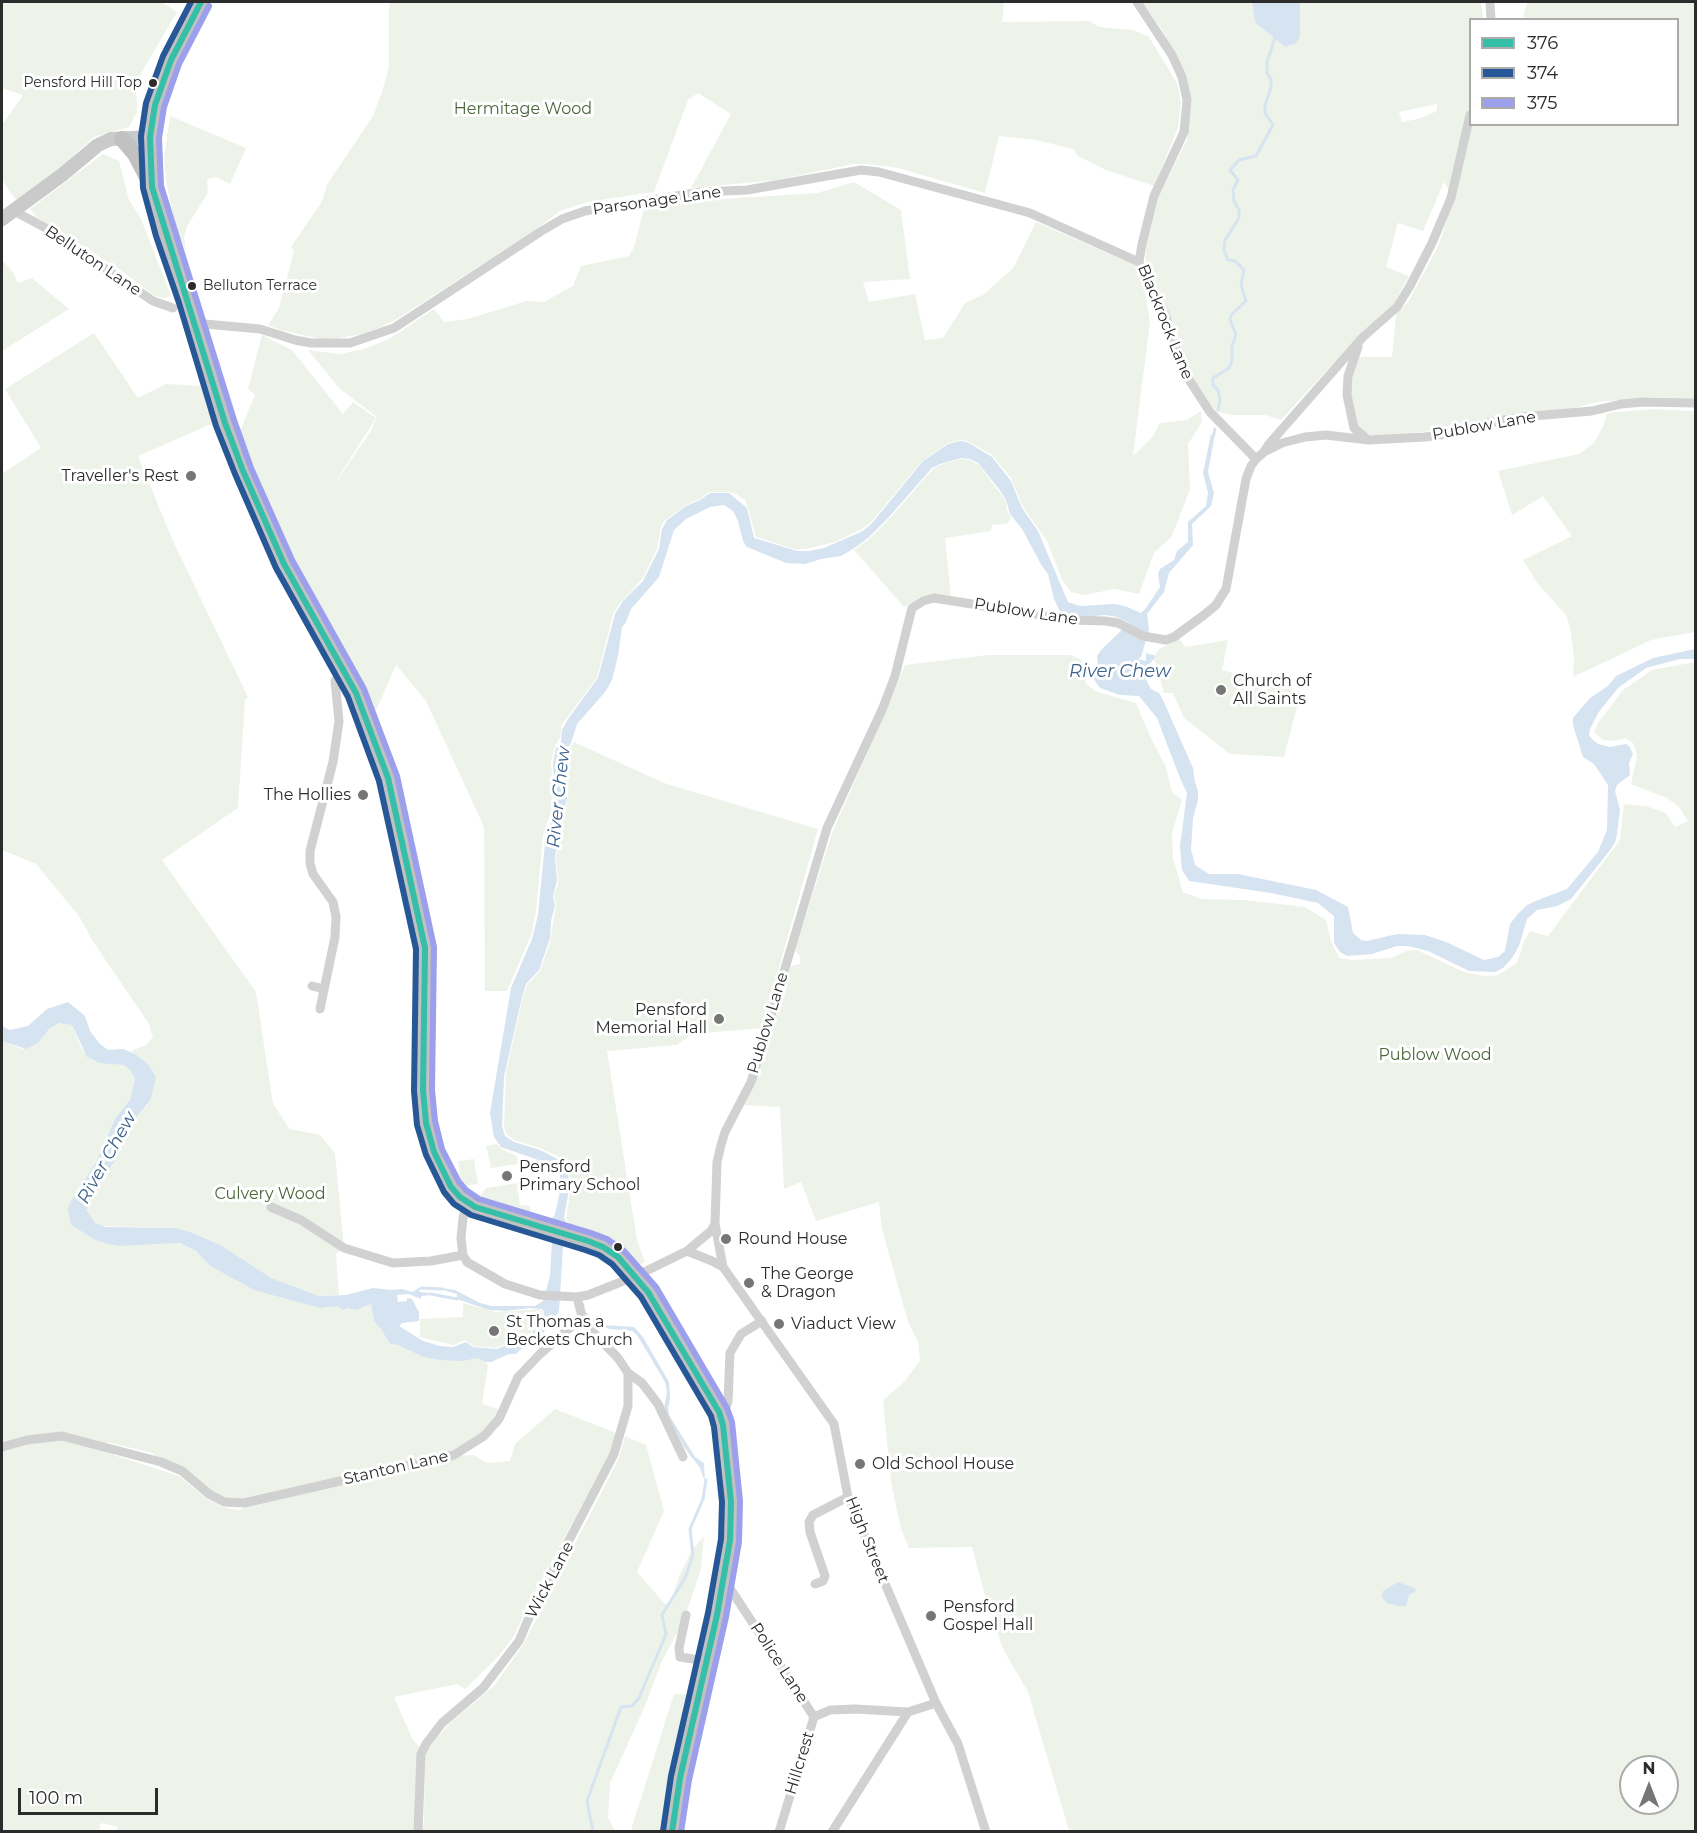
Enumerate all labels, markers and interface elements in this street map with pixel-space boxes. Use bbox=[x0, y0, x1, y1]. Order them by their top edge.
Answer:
legend bbox=[1469, 18, 1679, 126]
text: 376 bbox=[1527, 32, 1558, 54]
text: 374 bbox=[1527, 62, 1558, 84]
place label: Pensford Hill Top bbox=[23, 75, 142, 91]
marker: Pensford Hill Top bbox=[147, 77, 159, 89]
text: 375 bbox=[1527, 92, 1557, 114]
park label: Hermitage Wood bbox=[454, 99, 592, 119]
street label: Parsonage Lane bbox=[592, 182, 722, 220]
street label: Belluton Lane bbox=[41, 222, 145, 300]
street label: Blackrock Lane bbox=[1133, 262, 1197, 382]
place label: Belluton Terrace bbox=[203, 278, 317, 294]
marker: Belluton Terrace bbox=[186, 280, 198, 292]
street label: Publow Lane bbox=[1431, 407, 1537, 445]
place label: Traveller's Rest bbox=[61, 466, 179, 486]
marker: Traveller's Rest bbox=[184, 469, 198, 483]
street label: Publow Lane bbox=[973, 594, 1079, 630]
water label: River Chew bbox=[1069, 661, 1171, 683]
place label: Church of All Saints bbox=[1233, 671, 1311, 709]
marker: Church of All Saints bbox=[1214, 683, 1228, 697]
water label: River Chew bbox=[543, 745, 575, 849]
place label: The Hollies bbox=[264, 785, 351, 805]
marker: The Hollies bbox=[356, 788, 370, 802]
street label: Publow Lane bbox=[744, 970, 792, 1076]
place label: Pensford Memorial Hall bbox=[595, 1000, 707, 1038]
marker: Pensford Memorial Hall bbox=[712, 1012, 726, 1026]
park label: Publow Wood bbox=[1378, 1045, 1492, 1065]
water label: River Chew bbox=[73, 1108, 141, 1208]
place label: Pensford Primary School bbox=[519, 1157, 640, 1195]
marker: Pensford Primary School bbox=[500, 1169, 514, 1183]
park label: Culvery Wood bbox=[214, 1184, 326, 1204]
place label: Round House bbox=[738, 1229, 847, 1249]
marker: Round House bbox=[719, 1232, 733, 1246]
unlabelled marker bbox=[612, 1241, 624, 1253]
place label: The George & Dragon bbox=[761, 1264, 854, 1302]
marker: The George & Dragon bbox=[742, 1276, 756, 1290]
place label: St Thomas a Beckets Church bbox=[506, 1312, 633, 1350]
place label: Viaduct View bbox=[791, 1314, 896, 1334]
marker: Viaduct View bbox=[772, 1317, 786, 1331]
marker: St Thomas a Beckets Church bbox=[487, 1324, 501, 1338]
street label: Stanton Lane bbox=[342, 1447, 450, 1489]
place label: Old School House bbox=[872, 1454, 1014, 1474]
marker: Old School House bbox=[853, 1457, 867, 1471]
street label: High Street bbox=[841, 1494, 893, 1586]
street label: Wick Lane bbox=[522, 1539, 578, 1621]
place label: Pensford Gospel Hall bbox=[943, 1597, 1033, 1635]
marker: Pensford Gospel Hall bbox=[924, 1609, 938, 1623]
street label: Police Lane bbox=[746, 1619, 812, 1707]
street label: Hillcrest bbox=[781, 1729, 819, 1797]
north arrow bbox=[1619, 1755, 1679, 1815]
text: N bbox=[1643, 1759, 1655, 1778]
scale bar bbox=[21, 1776, 160, 1814]
text: 100 m bbox=[29, 1787, 83, 1809]

